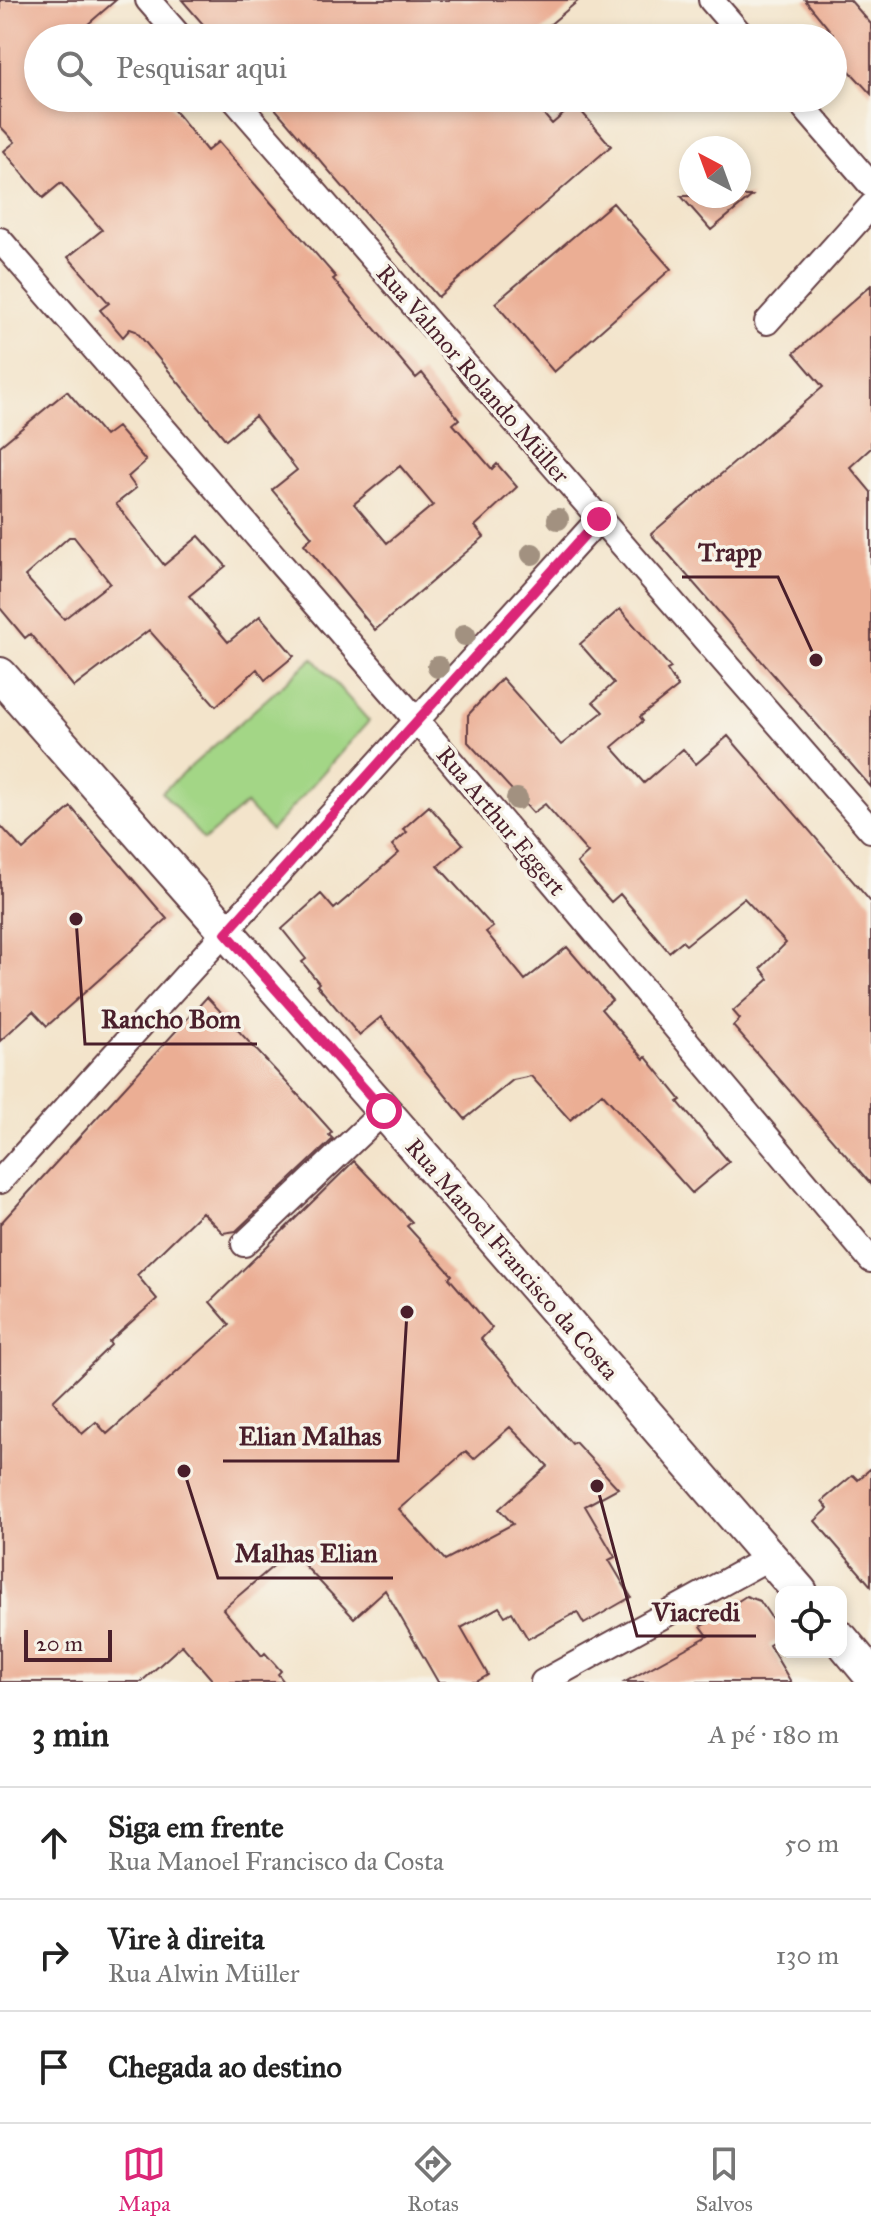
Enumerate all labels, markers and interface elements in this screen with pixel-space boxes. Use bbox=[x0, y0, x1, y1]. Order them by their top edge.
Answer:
search box bbox=[24, 24, 847, 112]
icon: search bbox=[52, 46, 96, 90]
text: Pesquisar aqui bbox=[116, 50, 287, 86]
north arrow bbox=[679, 136, 751, 208]
street label: Rua Valmor Rolando Müller bbox=[370, 259, 576, 489]
route end bbox=[581, 501, 617, 537]
callout: Trapp bbox=[682, 527, 778, 577]
text: Trapp bbox=[697, 536, 762, 568]
street label: Rua Arthur Eggert bbox=[430, 740, 572, 902]
callout: Rancho Bom bbox=[85, 994, 257, 1044]
text: Rancho Bom bbox=[101, 1003, 241, 1035]
route start bbox=[366, 1093, 402, 1129]
street label: Rua Manoel Francisco da Costa bbox=[399, 1132, 626, 1387]
callout: Elian Malhas bbox=[223, 1411, 398, 1461]
text: Elian Malhas bbox=[238, 1420, 382, 1452]
callout: Malhas Elian bbox=[218, 1528, 393, 1578]
text: Malhas Elian bbox=[234, 1537, 378, 1569]
callout: Viacredi bbox=[637, 1586, 756, 1636]
map controls bbox=[775, 1586, 847, 1658]
button: locate bbox=[775, 1586, 847, 1658]
text: Viacredi bbox=[651, 1596, 741, 1628]
scale bar bbox=[24, 1626, 112, 1662]
text: 20 m bbox=[36, 1630, 83, 1657]
text: 3 min bbox=[32, 1714, 109, 1755]
text: A pé · 180 m bbox=[709, 1718, 839, 1750]
text: Siga em frente bbox=[108, 1809, 284, 1845]
icon: ahead bbox=[32, 1821, 76, 1865]
text: 50 m bbox=[784, 1827, 839, 1859]
text: Rua Manoel Francisco da Costa bbox=[108, 1845, 444, 1877]
text: Vire à direita bbox=[108, 1921, 264, 1957]
icon: right bbox=[32, 1933, 76, 1977]
text: 130 m bbox=[776, 1939, 839, 1971]
text: Rua Alwin Müller bbox=[108, 1957, 300, 1989]
icon: arrive bbox=[32, 2045, 76, 2089]
text: Chegada ao destino bbox=[108, 2049, 342, 2085]
tab: Mapa bbox=[118, 2142, 171, 2217]
tab: Rotas bbox=[407, 2142, 459, 2217]
tab: Salvos bbox=[695, 2142, 753, 2217]

